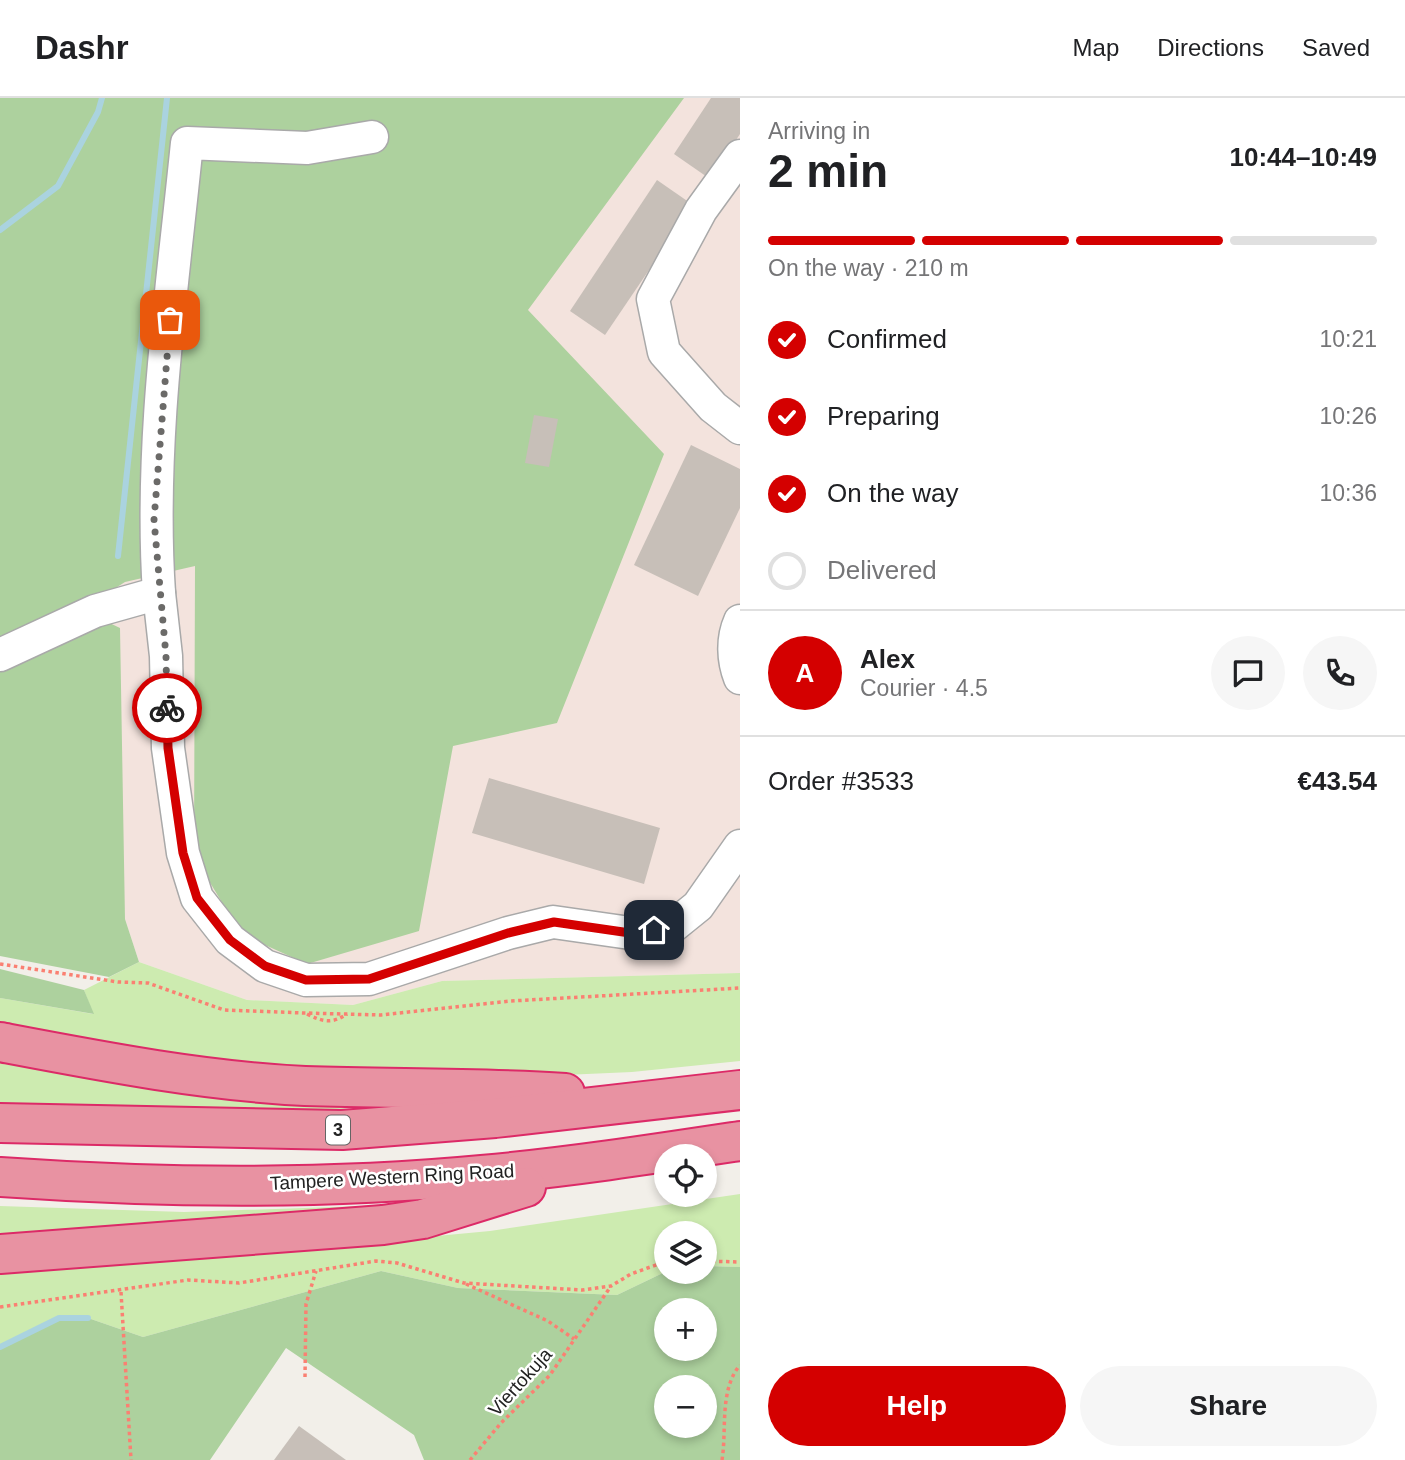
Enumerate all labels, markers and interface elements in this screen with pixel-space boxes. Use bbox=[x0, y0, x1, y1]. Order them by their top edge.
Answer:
text: Dashr bbox=[35, 29, 129, 66]
text: Map bbox=[1073, 34, 1119, 61]
text: Directions bbox=[1157, 34, 1264, 61]
text: Saved bbox=[1302, 34, 1370, 61]
text: Arriving in bbox=[768, 118, 870, 144]
text: 10:44–10:49 bbox=[1230, 142, 1377, 172]
text: 2 min bbox=[768, 145, 888, 197]
text: On the way · 210 m bbox=[768, 255, 969, 281]
pin bbox=[140, 290, 200, 350]
icon: bag bbox=[151, 301, 189, 339]
icon: check bbox=[768, 321, 806, 359]
text: Confirmed bbox=[827, 324, 947, 354]
text: 10:21 bbox=[1319, 326, 1377, 352]
icon: check bbox=[768, 398, 806, 436]
text: Preparing bbox=[827, 401, 940, 431]
text: 10:26 bbox=[1319, 403, 1377, 429]
icon: check bbox=[768, 475, 806, 513]
text: On the way bbox=[827, 478, 959, 508]
text: 10:36 bbox=[1319, 480, 1377, 506]
text: Delivered bbox=[827, 555, 937, 585]
button: chat bbox=[1211, 636, 1285, 710]
button: phone bbox=[1303, 636, 1377, 710]
text: Alex bbox=[860, 644, 915, 674]
text: A bbox=[796, 658, 814, 688]
courier bbox=[132, 673, 202, 743]
text: Courier · 4.5 bbox=[860, 675, 988, 701]
icon: bike bbox=[148, 689, 186, 727]
text: Order #3533 bbox=[768, 766, 914, 796]
text: €43.54 bbox=[1297, 766, 1377, 796]
pin bbox=[624, 900, 684, 960]
icon: home bbox=[635, 911, 673, 949]
road number: 3 bbox=[326, 1115, 350, 1144]
map controls bbox=[654, 1144, 717, 1438]
button: locate bbox=[654, 1144, 717, 1207]
street label: Tampere Western Ring Road bbox=[269, 1160, 515, 1194]
button: layers bbox=[654, 1221, 717, 1284]
button: + bbox=[654, 1298, 717, 1361]
street label: Viertokuja bbox=[484, 1343, 556, 1420]
button: Help bbox=[768, 1366, 1066, 1446]
button: Share bbox=[1080, 1366, 1377, 1446]
button: − bbox=[654, 1375, 717, 1438]

